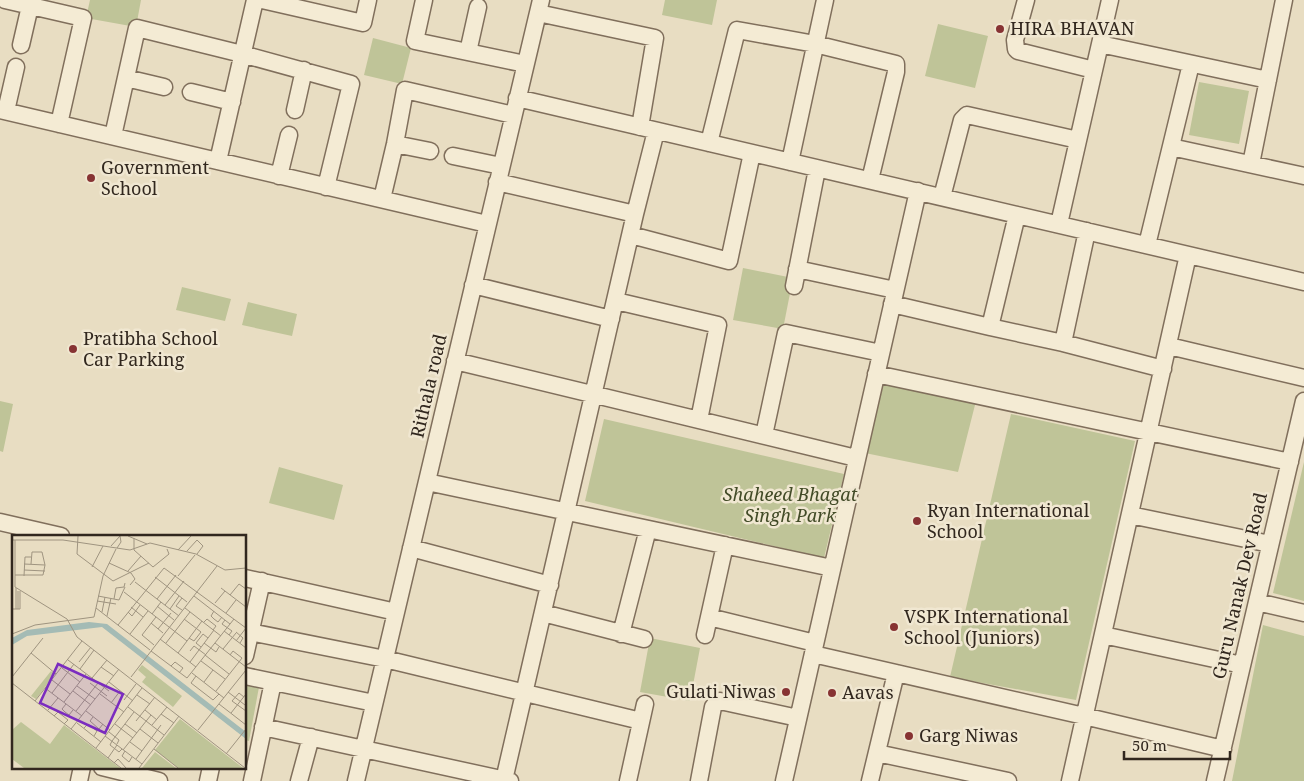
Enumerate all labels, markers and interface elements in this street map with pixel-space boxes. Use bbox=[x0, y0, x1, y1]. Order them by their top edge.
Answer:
place label: HIRA BHAVAN bbox=[1010, 16, 1135, 40]
marker: HIRA BHAVAN bbox=[994, 23, 1006, 35]
place label: Government School bbox=[101, 155, 209, 200]
marker: Government School bbox=[85, 172, 97, 184]
place label: Pratibha School Car Parking bbox=[83, 326, 218, 371]
street label: Rithala road bbox=[404, 331, 452, 440]
marker: Pratibha School Car Parking bbox=[67, 343, 79, 355]
park label: Shaheed Bhagat Singh Park bbox=[723, 482, 858, 527]
street label: Guru Nanak Dev Road bbox=[1206, 490, 1272, 681]
place label: Ryan International School bbox=[927, 498, 1090, 543]
marker: Ryan International School bbox=[911, 515, 923, 527]
inset map bbox=[12, 535, 246, 768]
place label: VSPK International School (Juniors) bbox=[904, 604, 1069, 649]
marker: VSPK International School (Juniors) bbox=[888, 621, 900, 633]
place label: Gulati Niwas bbox=[666, 679, 776, 703]
place label: Aavas bbox=[842, 680, 894, 704]
marker: Gulati Niwas bbox=[780, 686, 792, 698]
marker: Aavas bbox=[826, 687, 838, 699]
place label: Garg Niwas bbox=[919, 723, 1018, 747]
scale bar bbox=[1124, 728, 1230, 760]
marker: Garg Niwas bbox=[903, 730, 915, 742]
text: 50 m bbox=[1132, 735, 1167, 755]

